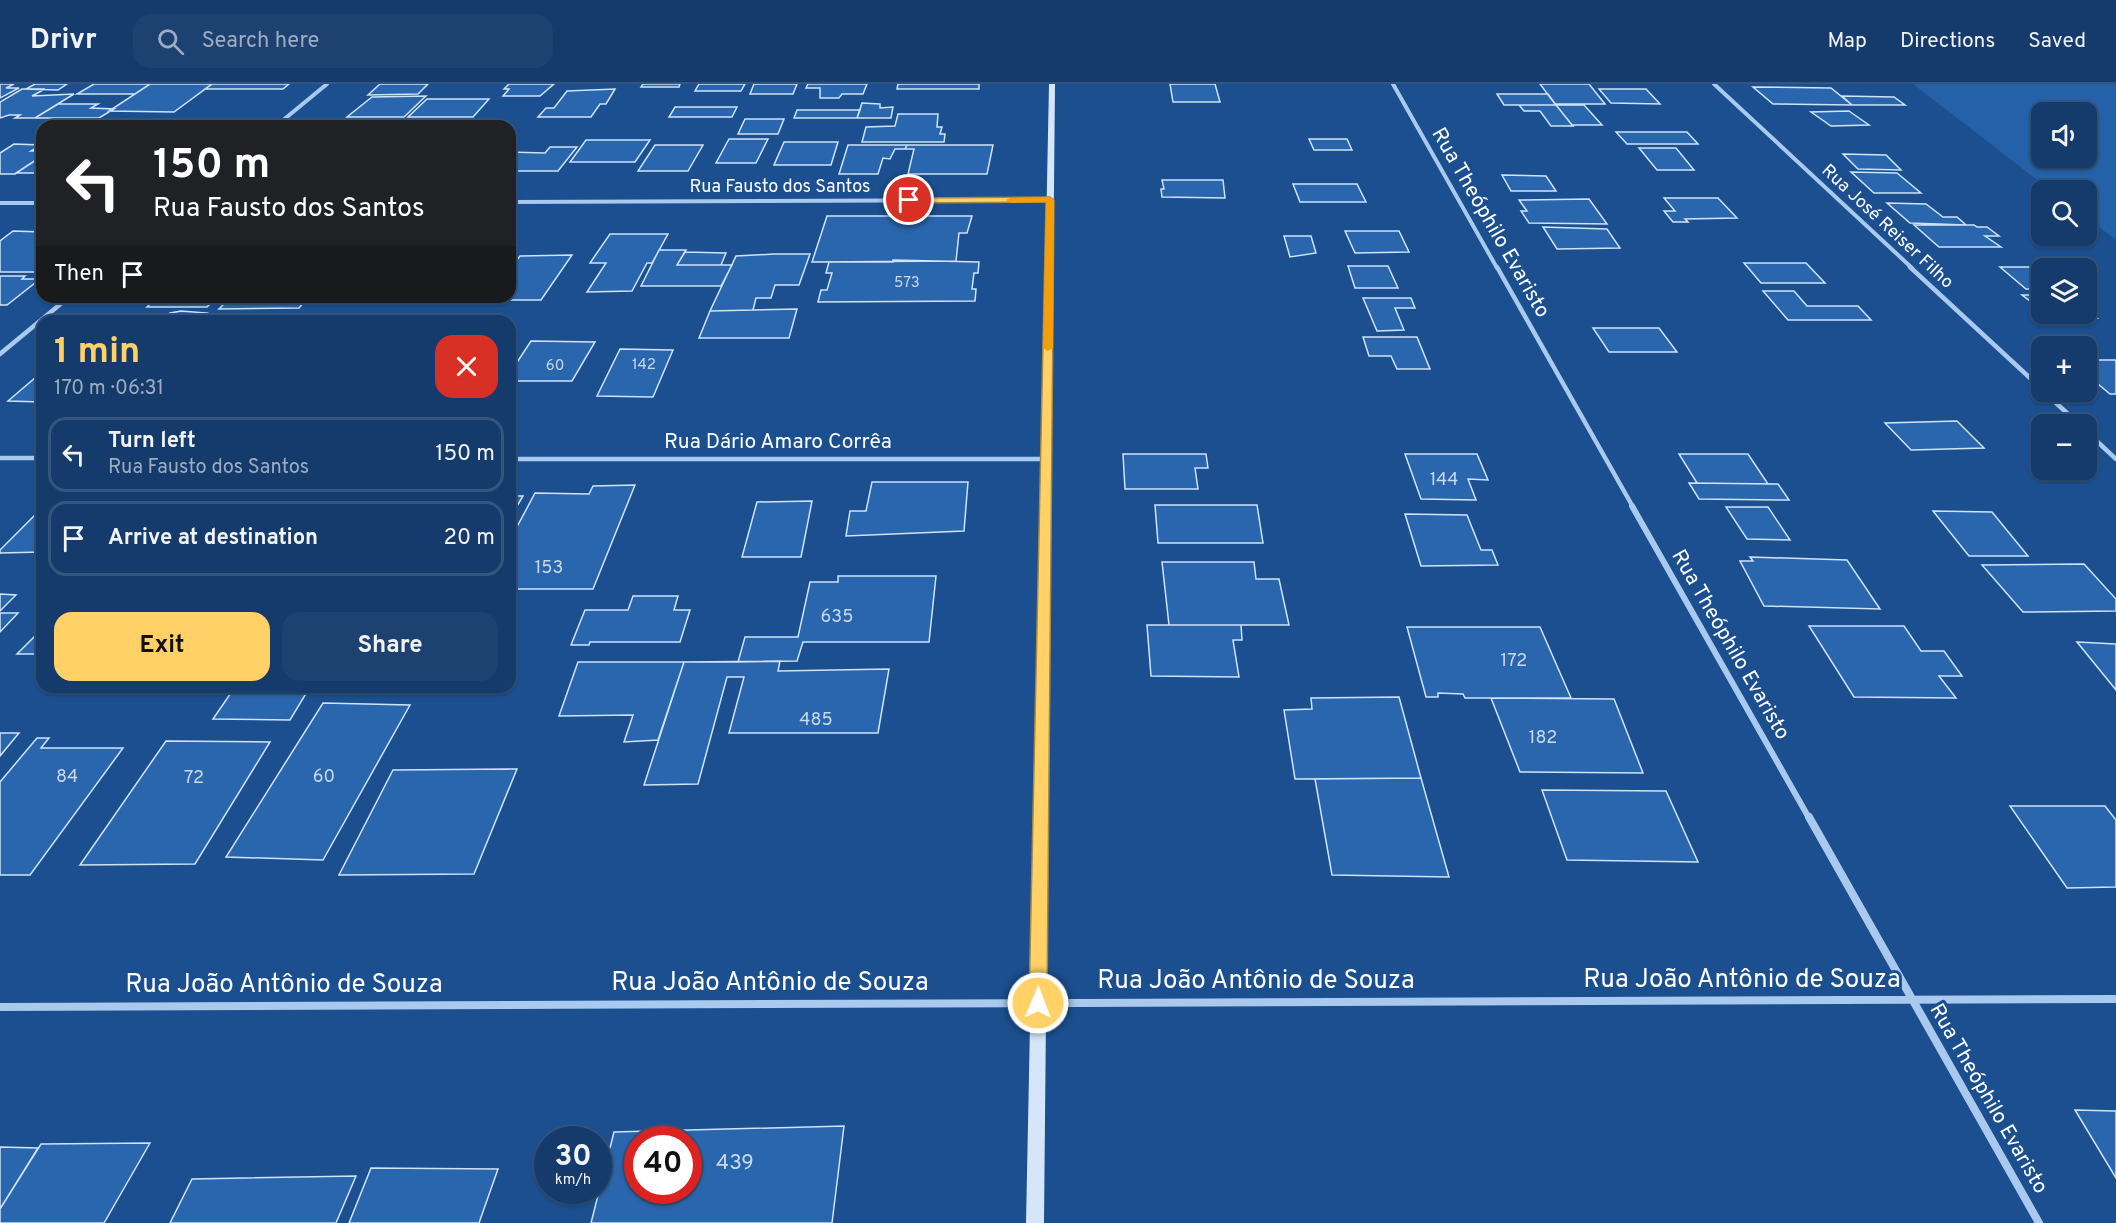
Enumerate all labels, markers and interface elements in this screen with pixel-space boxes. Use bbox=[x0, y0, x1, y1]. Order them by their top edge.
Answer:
search box bbox=[133, 14, 553, 68]
text: Drivr bbox=[30, 23, 97, 59]
icon: search bbox=[154, 25, 187, 58]
text: Search here bbox=[202, 28, 319, 55]
text: Map bbox=[1827, 28, 1867, 55]
text: Directions bbox=[1900, 28, 1995, 55]
text: Saved bbox=[2028, 28, 2086, 55]
map controls bbox=[2031, 102, 2097, 480]
button: sound bbox=[2031, 102, 2097, 168]
street label: Rua Theóphilo Evaristo bbox=[1424, 123, 1556, 323]
text: 150 m bbox=[153, 140, 270, 193]
icon: left bbox=[54, 144, 132, 222]
street label: Rua José Reiser Filho bbox=[1816, 160, 1958, 294]
pin bbox=[883, 174, 934, 225]
street label: Rua Fausto dos Santos bbox=[689, 176, 871, 199]
button: search bbox=[2031, 180, 2097, 246]
icon: arrive bbox=[892, 183, 925, 216]
text: Rua Fausto dos Santos bbox=[153, 192, 425, 226]
icon: arrive bbox=[116, 258, 149, 291]
button: layers bbox=[2031, 258, 2097, 324]
text: Then bbox=[54, 261, 104, 288]
house number: 573 bbox=[894, 274, 920, 293]
text: 1 min bbox=[54, 330, 140, 376]
button: close bbox=[435, 335, 498, 398]
button: + bbox=[2031, 336, 2097, 402]
house number: 142 bbox=[632, 356, 656, 375]
house number: 60 bbox=[546, 357, 564, 376]
text: 170 m · 06:31 bbox=[54, 376, 164, 402]
button: − bbox=[2031, 414, 2097, 480]
text: Turn left bbox=[108, 428, 196, 455]
street label: Rua Dário Amaro Corrêa bbox=[664, 429, 892, 456]
icon: left bbox=[57, 438, 90, 471]
text: 150 m bbox=[435, 441, 495, 468]
text: Rua Fausto dos Santos bbox=[108, 455, 309, 481]
house number: 144 bbox=[1430, 469, 1458, 492]
icon: arrive bbox=[57, 522, 90, 555]
text: Arrive at destination bbox=[108, 525, 318, 552]
text: 20 m bbox=[444, 525, 495, 552]
street label: Rua Theóphilo Evaristo bbox=[1664, 545, 1796, 745]
house number: 153 bbox=[535, 557, 563, 580]
house number: 635 bbox=[821, 606, 853, 629]
button: Exit bbox=[54, 612, 270, 681]
button: Share bbox=[282, 612, 498, 681]
house number: 172 bbox=[1501, 650, 1527, 673]
house number: 485 bbox=[799, 709, 833, 732]
house number: 182 bbox=[1529, 727, 1557, 750]
house number: 84 bbox=[56, 766, 78, 789]
house number: 60 bbox=[313, 766, 335, 789]
house number: 72 bbox=[184, 767, 204, 790]
street label: Rua João Antônio de Souza bbox=[1583, 964, 1901, 997]
street label: Rua João Antônio de Souza bbox=[1097, 965, 1415, 998]
street label: Rua João Antônio de Souza bbox=[611, 967, 929, 1000]
street label: Rua João Antônio de Souza bbox=[125, 969, 443, 1002]
position arrow bbox=[1006, 971, 1070, 1035]
street label: Rua Theóphilo Evaristo bbox=[1922, 999, 2054, 1199]
speed limit sign: 40 bbox=[624, 1126, 702, 1204]
text: 30 bbox=[554, 1139, 592, 1176]
house number: 439 bbox=[716, 1150, 754, 1177]
text: km/h bbox=[555, 1171, 591, 1190]

